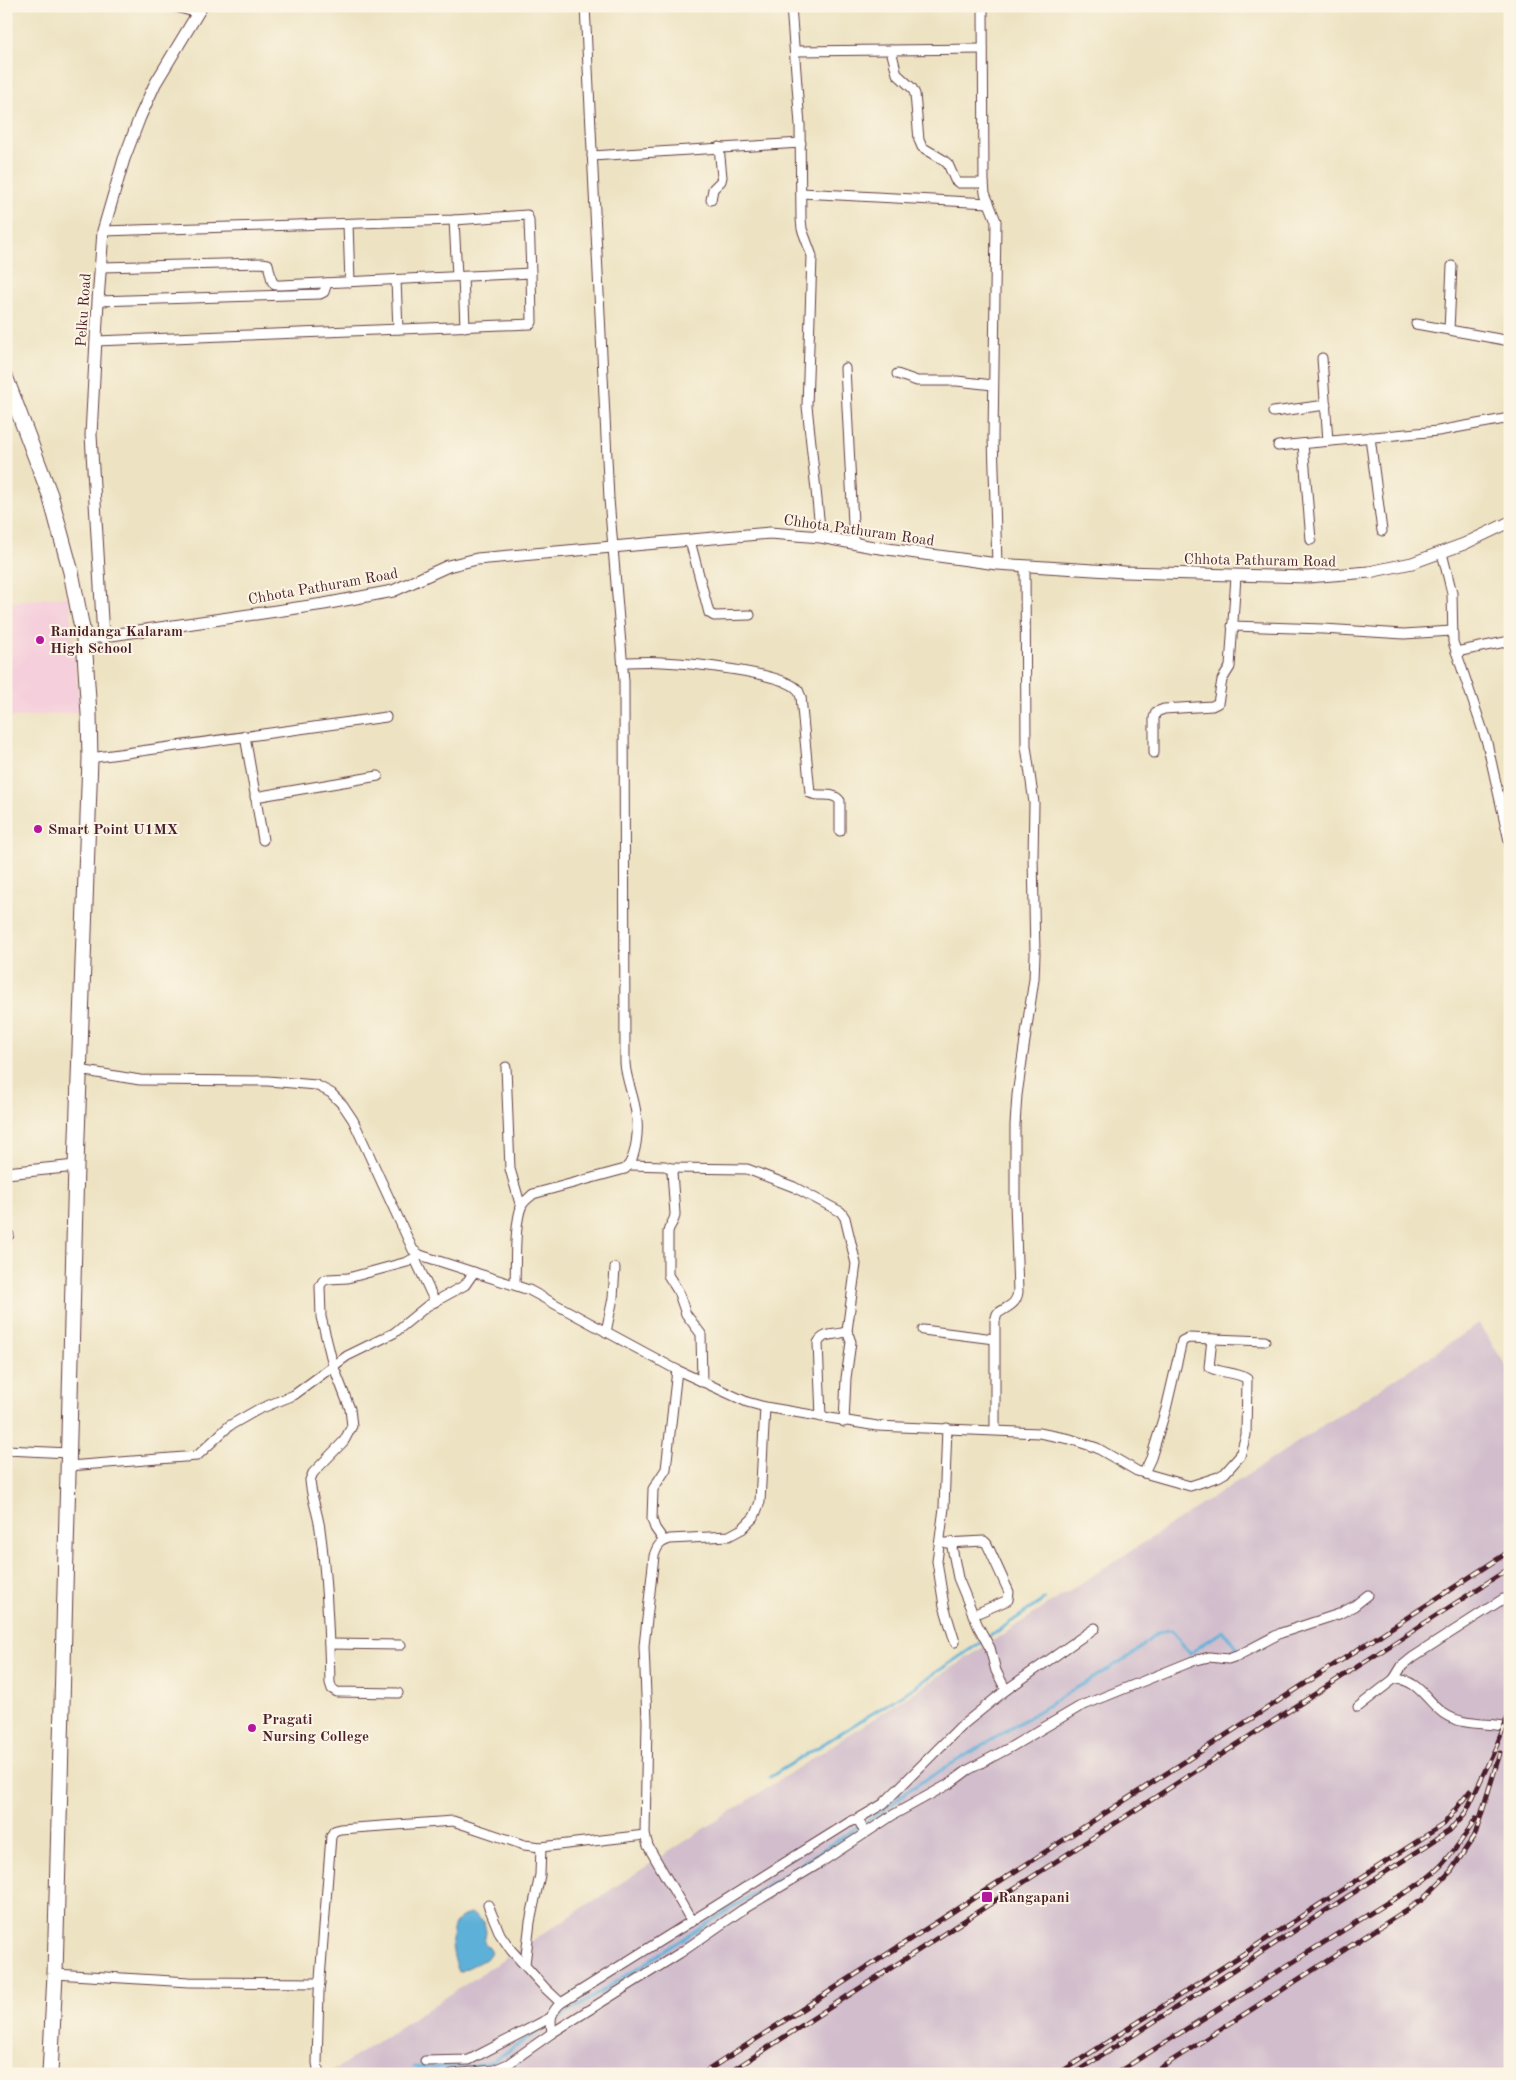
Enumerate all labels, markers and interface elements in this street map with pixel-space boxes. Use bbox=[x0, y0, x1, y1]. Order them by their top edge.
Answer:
street label: Pelku Road bbox=[74, 273, 95, 347]
street label: Chhota Pathuram Road bbox=[782, 513, 935, 550]
street label: Chhota Pathuram Road bbox=[1184, 553, 1336, 570]
street label: Chhota Pathuram Road bbox=[247, 567, 400, 608]
place label: Ranidanga Kalaram High School bbox=[50, 625, 183, 657]
marker: Ranidanga Kalaram High School bbox=[34, 634, 46, 646]
marker: Smart Point U1MX bbox=[32, 823, 44, 835]
place label: Smart Point U1MX bbox=[48, 823, 178, 838]
place label: Pragati Nursing College bbox=[262, 1713, 369, 1745]
marker: Pragati Nursing College bbox=[246, 1722, 258, 1734]
marker: Rangapani bbox=[980, 1890, 994, 1904]
place label: Rangapani bbox=[998, 1891, 1069, 1906]

